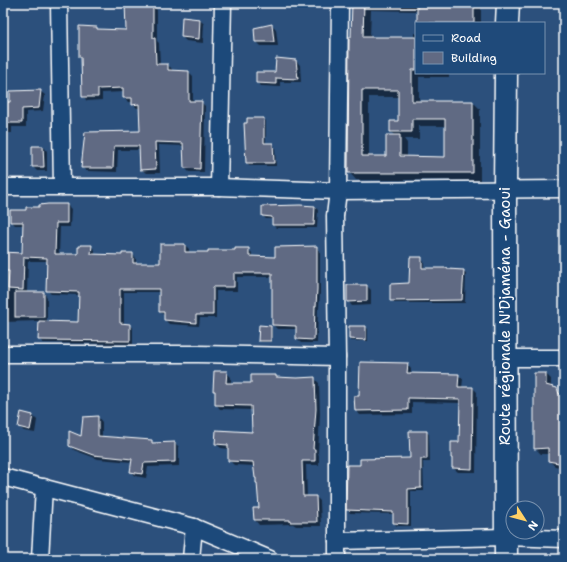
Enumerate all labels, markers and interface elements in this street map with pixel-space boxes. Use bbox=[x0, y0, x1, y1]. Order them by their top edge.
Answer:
legend bbox=[415, 22, 545, 74]
text: Road bbox=[451, 30, 482, 46]
text: Building bbox=[451, 50, 497, 66]
street label: Route régionale N'Djaména - Gaoui bbox=[495, 187, 515, 445]
north arrow bbox=[505, 500, 545, 540]
text: N bbox=[524, 518, 541, 534]

